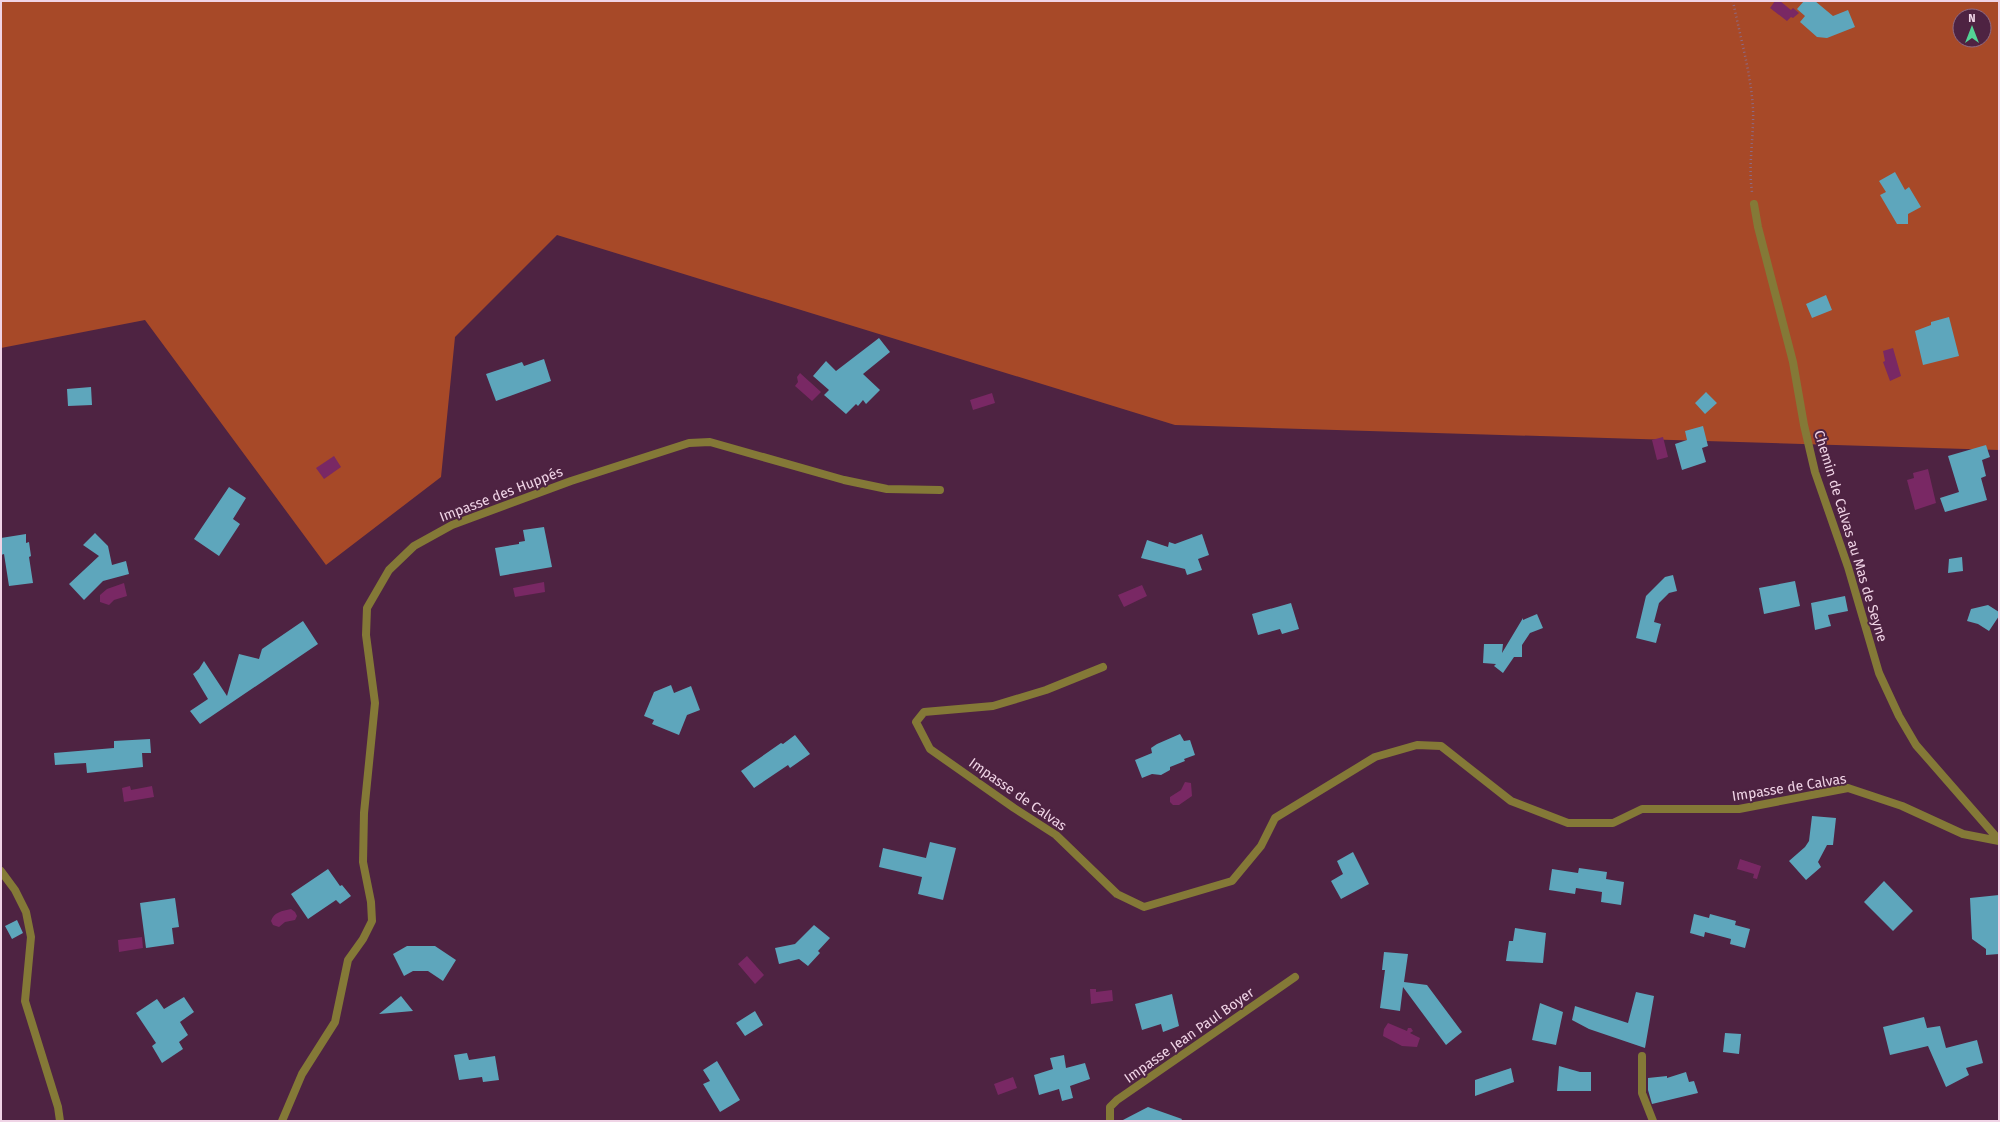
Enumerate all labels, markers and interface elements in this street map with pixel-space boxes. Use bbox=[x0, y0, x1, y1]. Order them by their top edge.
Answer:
north arrow bbox=[1952, 8, 1992, 48]
text: N bbox=[1968, 12, 1976, 25]
street label: Chemin de Calvas au Mas de Seyne bbox=[1810, 428, 1891, 644]
street label: Impasse des Huppés bbox=[437, 463, 566, 526]
street label: Impasse de Calvas bbox=[965, 754, 1070, 835]
street label: Impasse de Calvas bbox=[1731, 770, 1848, 805]
street label: Impasse Jean Paul Boyer bbox=[1121, 984, 1258, 1087]

